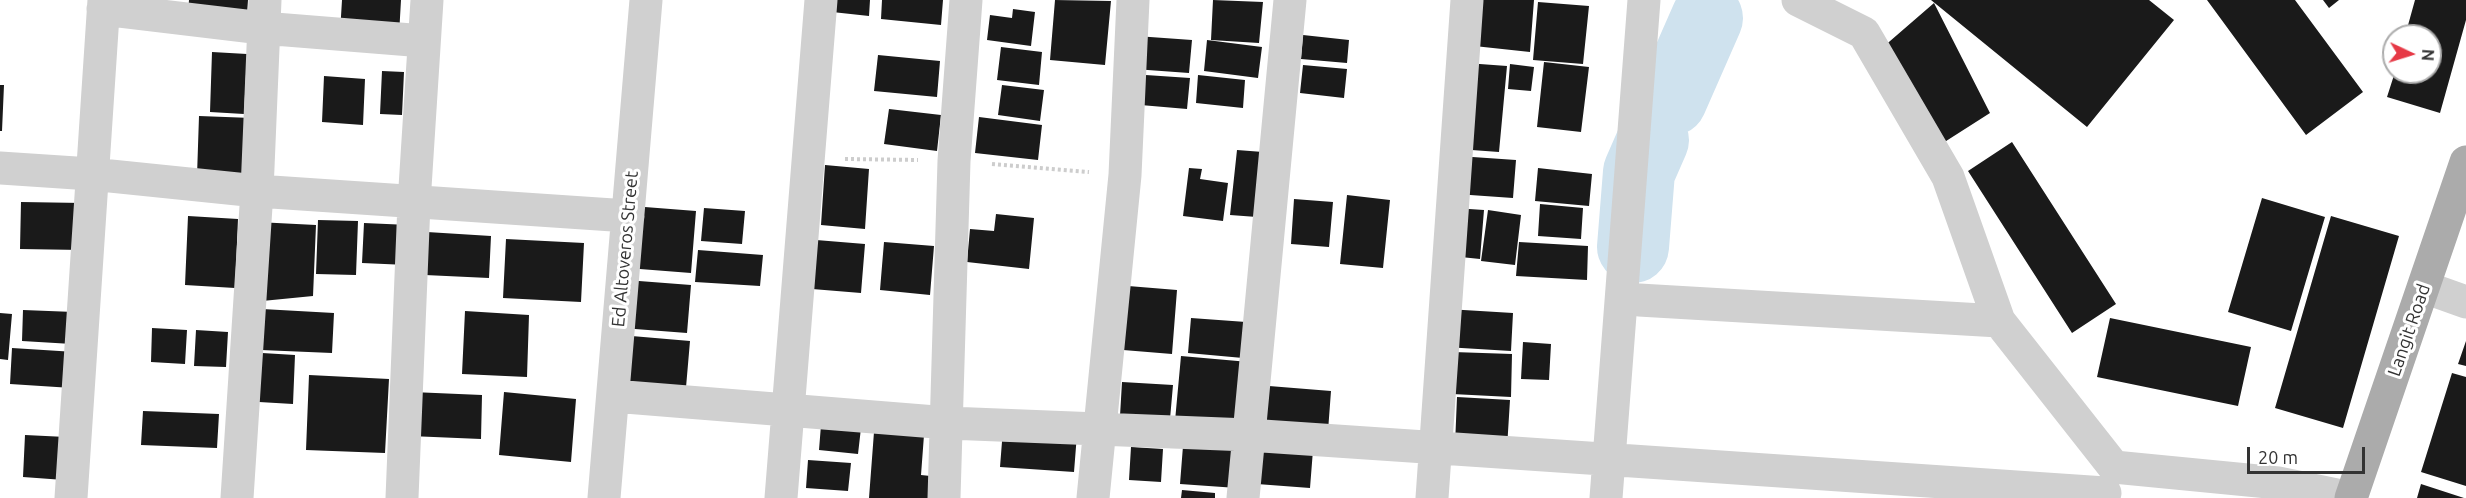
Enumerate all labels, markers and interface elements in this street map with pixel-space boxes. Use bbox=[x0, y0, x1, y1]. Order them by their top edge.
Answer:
north arrow bbox=[2382, 24, 2442, 84]
text: N bbox=[2419, 49, 2437, 62]
street label: Ed Altoveros Street bbox=[607, 170, 643, 328]
street label: Langit Road bbox=[2383, 281, 2435, 379]
scale bar bbox=[2250, 435, 2368, 473]
text: 20 m bbox=[2258, 447, 2298, 467]

